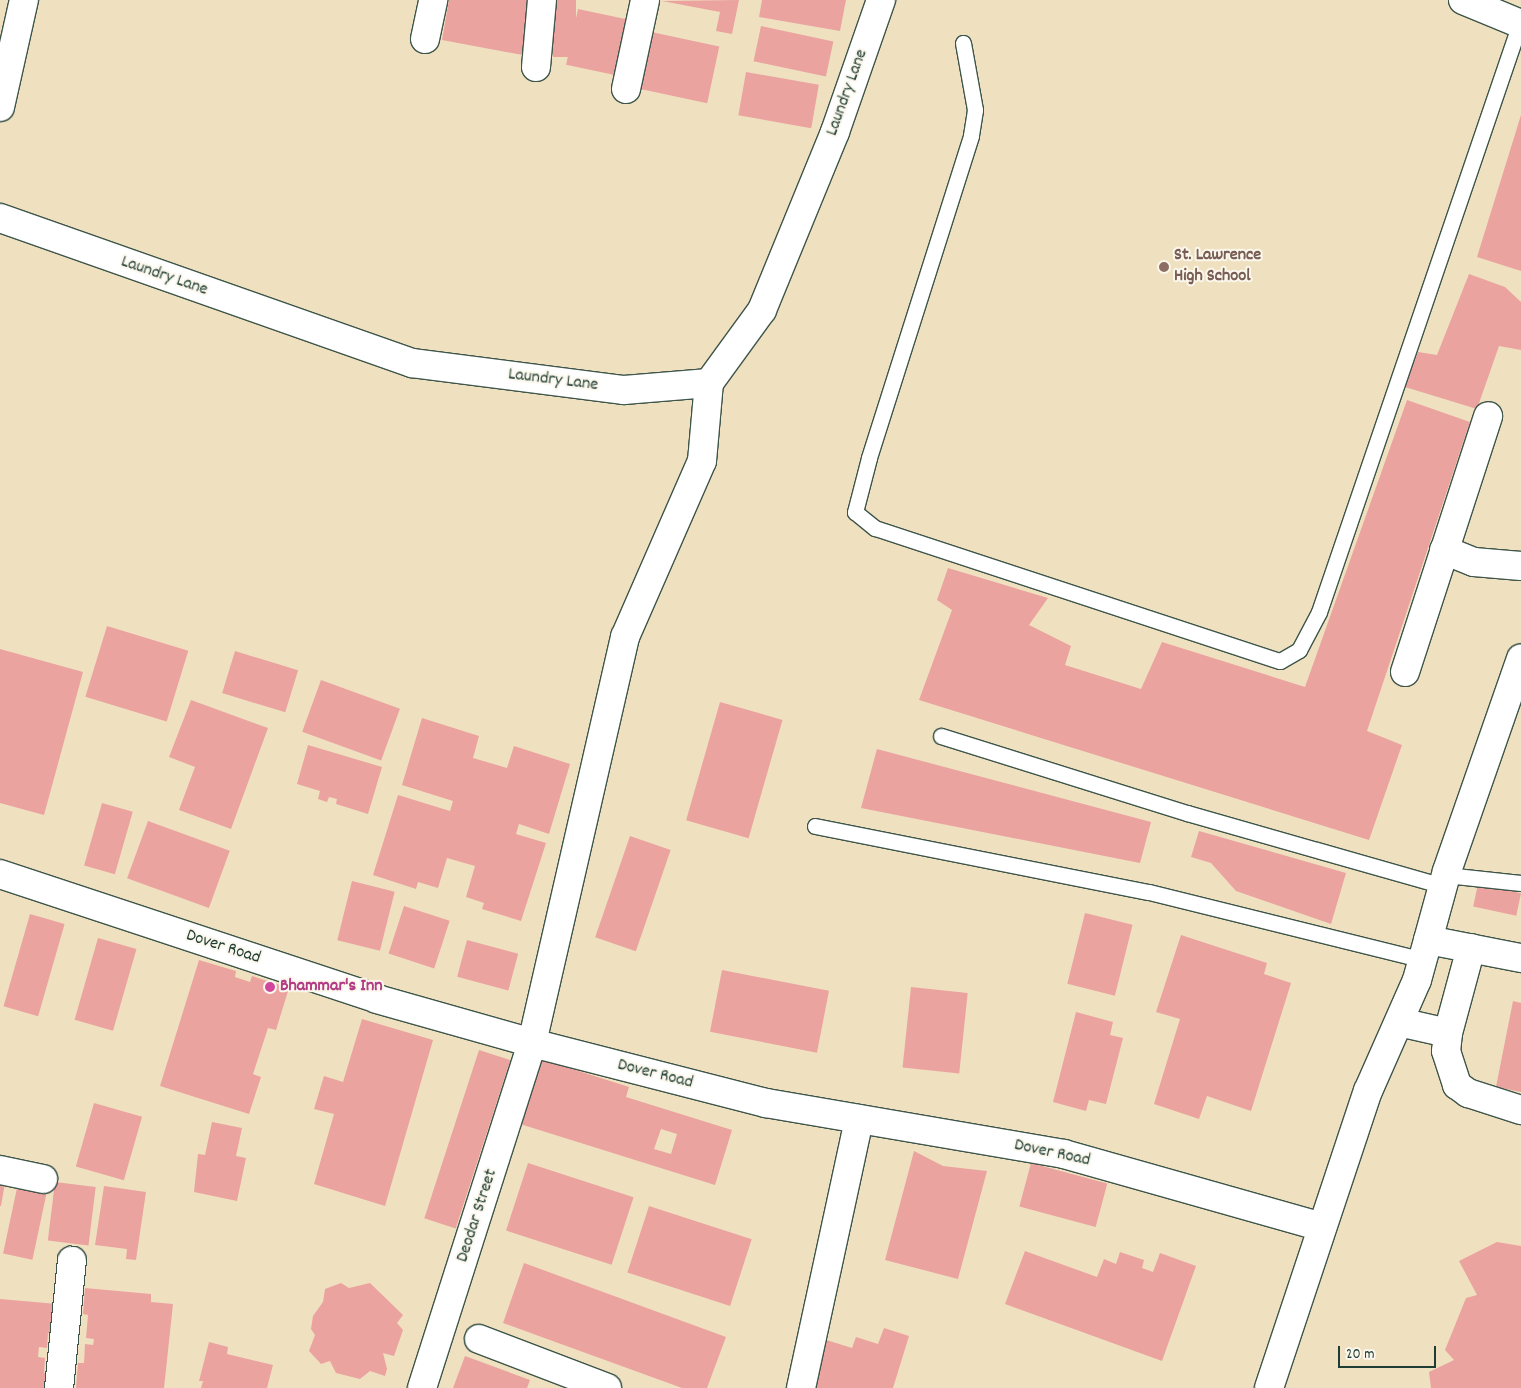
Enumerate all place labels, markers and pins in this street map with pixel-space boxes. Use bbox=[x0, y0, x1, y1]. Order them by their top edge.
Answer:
place label: St. Lawrence High School bbox=[1174, 246, 1261, 288]
marker: St. Lawrence High School bbox=[1158, 261, 1170, 273]
place label: Bhammar's Inn bbox=[280, 976, 383, 998]
marker: Bhammar's Inn bbox=[264, 981, 276, 993]

